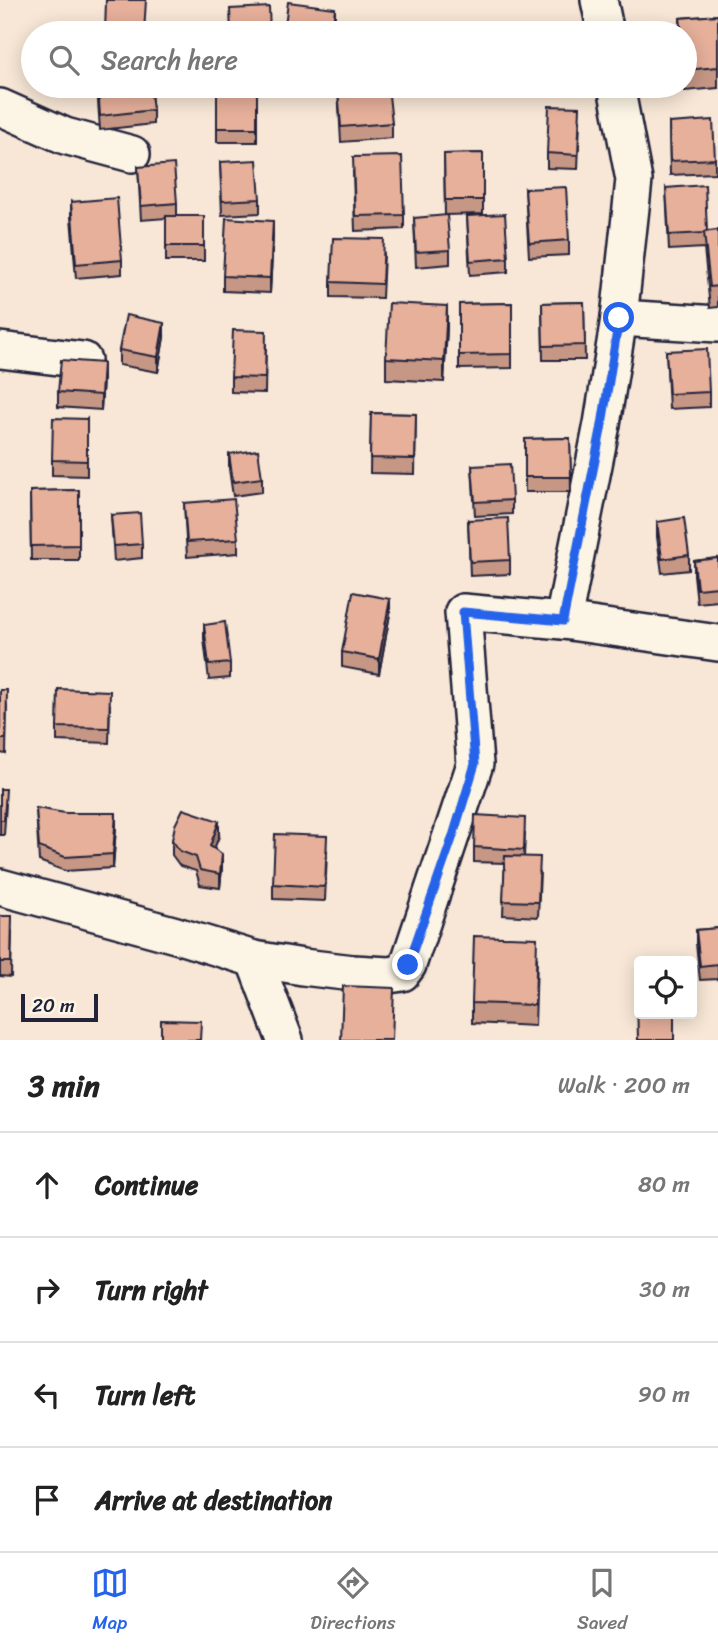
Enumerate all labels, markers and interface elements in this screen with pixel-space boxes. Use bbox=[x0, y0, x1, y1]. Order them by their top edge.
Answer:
search box bbox=[21, 21, 697, 98]
text: Search here bbox=[101, 37, 238, 83]
icon: search bbox=[45, 41, 83, 79]
route start bbox=[603, 302, 634, 333]
route end bbox=[392, 949, 423, 980]
map controls bbox=[634, 956, 697, 1019]
button: locate bbox=[634, 956, 697, 1019]
text: 20 m bbox=[32, 989, 75, 1022]
scale bar bbox=[21, 991, 98, 1023]
text: 3 min bbox=[28, 1059, 100, 1113]
text: Walk · 200 m bbox=[558, 1065, 690, 1106]
text: Continue bbox=[95, 1162, 198, 1208]
text: 80 m bbox=[638, 1164, 690, 1205]
icon: ahead bbox=[28, 1166, 66, 1204]
text: Turn right bbox=[95, 1267, 208, 1313]
text: 30 m bbox=[639, 1269, 690, 1310]
icon: right bbox=[28, 1271, 66, 1309]
text: Turn left bbox=[95, 1372, 195, 1418]
text: 90 m bbox=[638, 1374, 690, 1415]
icon: left bbox=[28, 1376, 66, 1414]
text: Arrive at destination bbox=[95, 1477, 332, 1523]
icon: arrive bbox=[28, 1481, 66, 1519]
tab: Map bbox=[91, 1564, 129, 1639]
tab: Directions bbox=[310, 1564, 396, 1639]
tab: Saved bbox=[577, 1564, 627, 1639]

